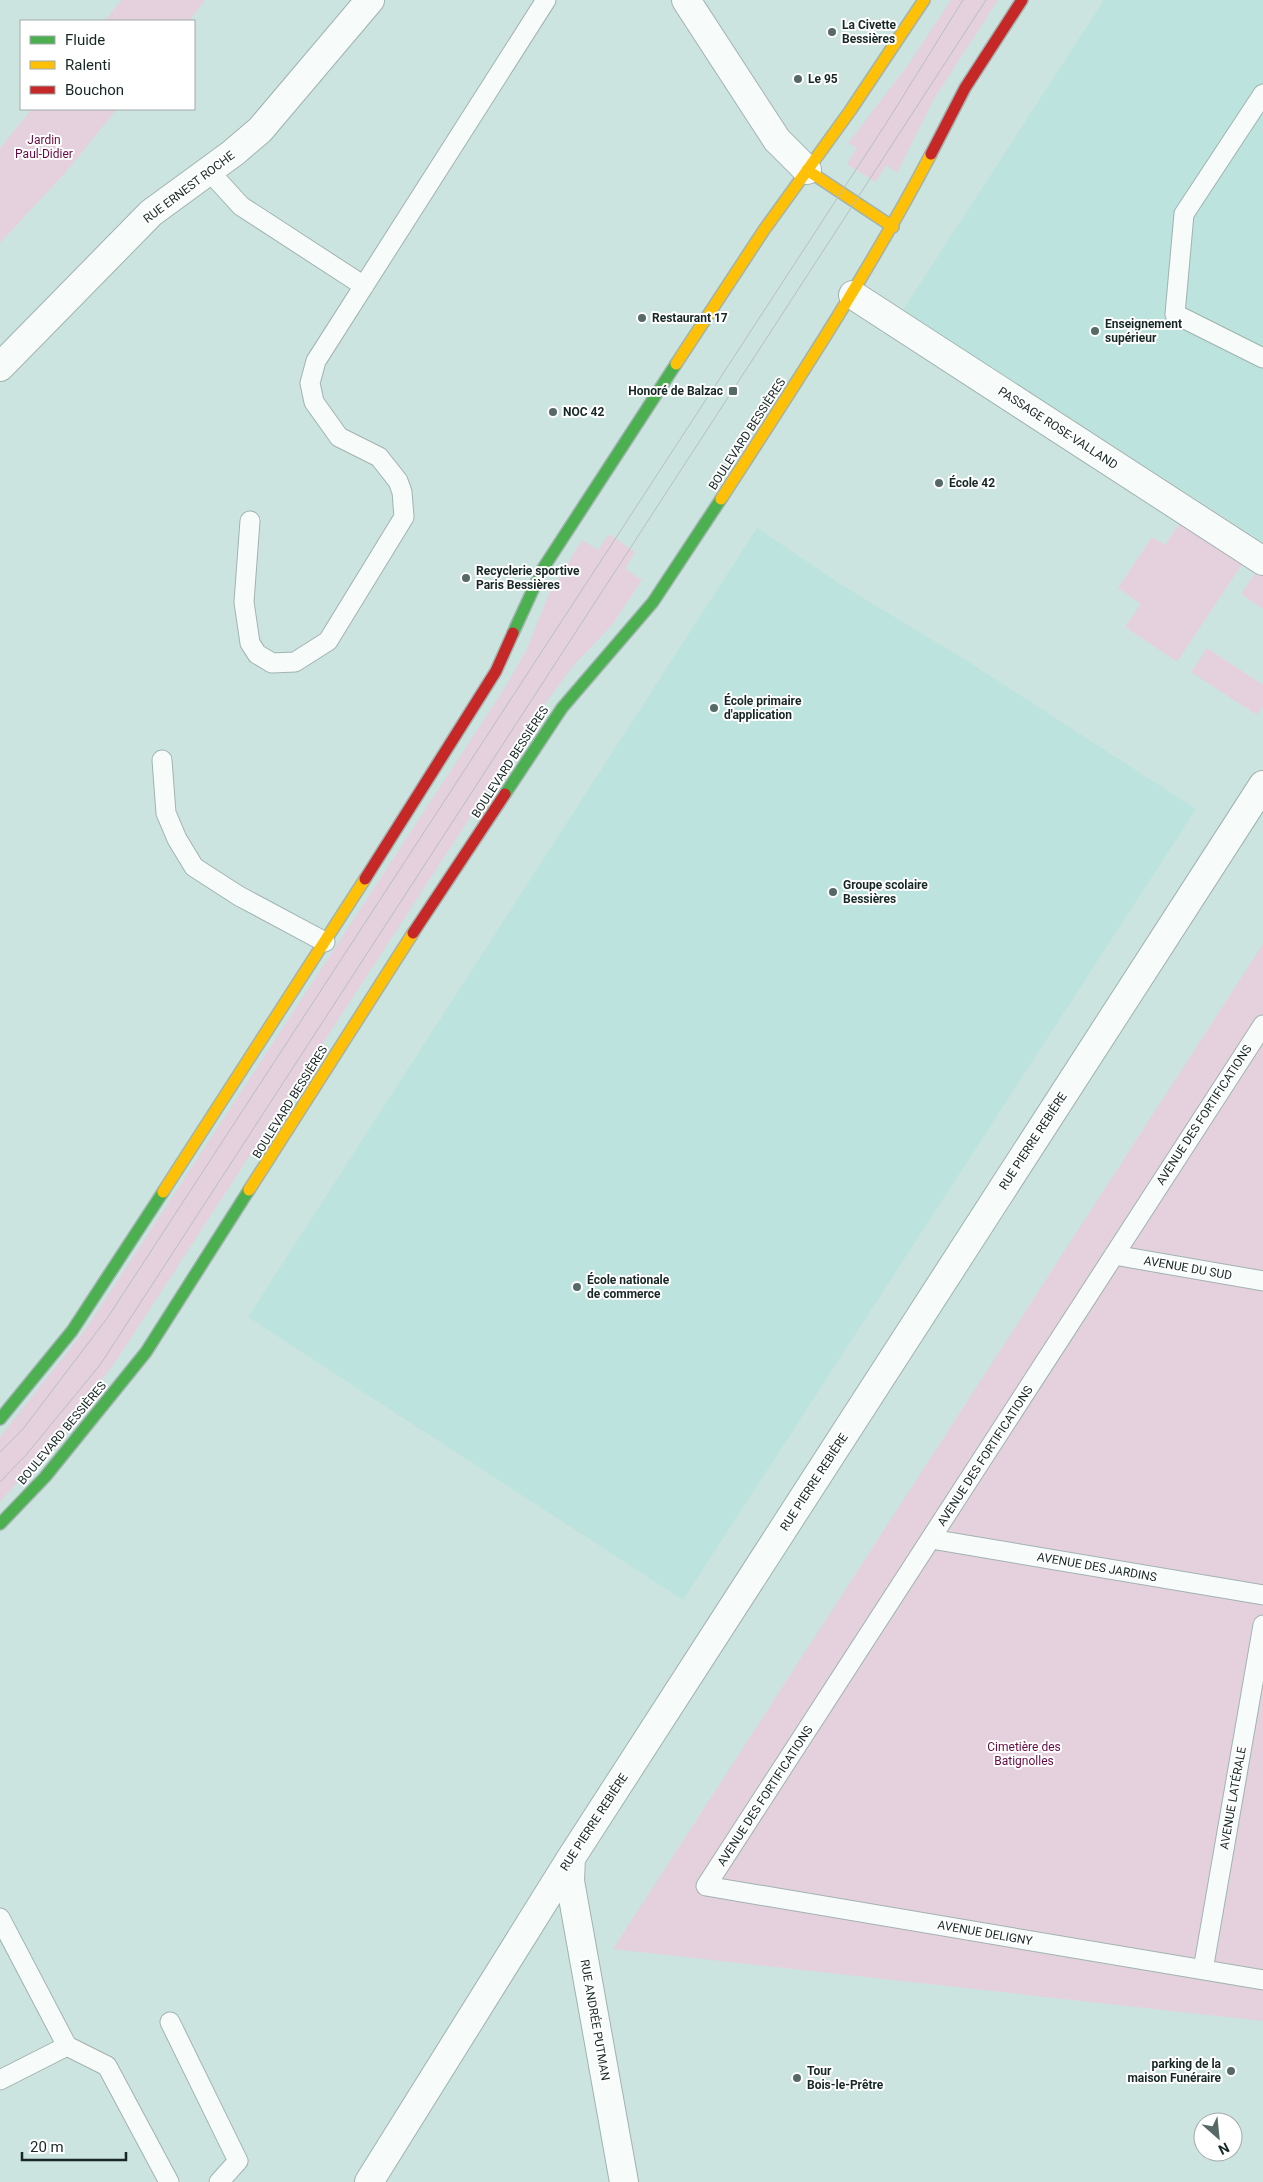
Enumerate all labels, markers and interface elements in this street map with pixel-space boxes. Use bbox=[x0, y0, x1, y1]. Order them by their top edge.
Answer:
place label: La Civette Bessières bbox=[842, 18, 897, 46]
legend bbox=[20, 20, 195, 110]
marker: La Civette Bessières bbox=[826, 26, 838, 38]
text: Fluide bbox=[65, 31, 105, 49]
text: Ralenti bbox=[65, 56, 111, 74]
place label: Le 95 bbox=[808, 72, 838, 86]
marker: Le 95 bbox=[792, 73, 804, 85]
text: Bouchon bbox=[65, 81, 124, 99]
park label: Jardin Paul-Didier bbox=[15, 133, 73, 161]
street label: RUE ERNEST ROCHE bbox=[141, 148, 237, 226]
place label: Restaurant 17 bbox=[652, 311, 728, 325]
marker: Restaurant 17 bbox=[636, 312, 648, 324]
place label: Enseignement supérieur bbox=[1105, 317, 1182, 345]
marker: Enseignement supérieur bbox=[1089, 325, 1101, 337]
street label: BOULEVARD BESSIÈRES bbox=[705, 375, 788, 492]
place label: Honoré de Balzac bbox=[628, 384, 723, 398]
street label: PASSAGE ROSE-VALLAND bbox=[996, 384, 1121, 472]
marker: Honoré de Balzac bbox=[727, 385, 739, 397]
place label: NOC 42 bbox=[563, 405, 604, 419]
marker: NOC 42 bbox=[547, 406, 559, 418]
place label: École 42 bbox=[949, 475, 995, 490]
marker: École 42 bbox=[933, 477, 945, 489]
place label: Recyclerie sportive Paris Bessières bbox=[476, 564, 580, 592]
marker: Recyclerie sportive Paris Bessières bbox=[460, 572, 472, 584]
place label: École primaire d'application bbox=[724, 693, 802, 722]
marker: École primaire d'application bbox=[708, 702, 720, 714]
street label: BOULEVARD BESSIÈRES bbox=[468, 703, 551, 820]
place label: Groupe scolaire Bessières bbox=[843, 878, 928, 906]
marker: Groupe scolaire Bessières bbox=[827, 886, 839, 898]
street label: AVENUE DES FORTIFICATIONS bbox=[1153, 1042, 1255, 1188]
street label: BOULEVARD BESSIÈRES bbox=[249, 1043, 330, 1161]
street label: RUE PIERRE REBIÈRE bbox=[995, 1089, 1070, 1192]
street label: AVENUE DU SUD bbox=[1143, 1253, 1233, 1283]
place label: École nationale de commerce bbox=[587, 1272, 670, 1301]
marker: École nationale de commerce bbox=[571, 1281, 583, 1293]
street label: BOULEVARD BESSIÈRES bbox=[14, 1378, 109, 1487]
street label: AVENUE DES FORTIFICATIONS bbox=[934, 1383, 1036, 1529]
street label: RUE PIERRE REBIÈRE bbox=[776, 1430, 851, 1533]
street label: AVENUE DES JARDINS bbox=[1036, 1550, 1158, 1584]
street label: AVENUE DES FORTIFICATIONS bbox=[714, 1723, 816, 1869]
park label: Cimetière des Batignolles bbox=[987, 1740, 1061, 1768]
street label: AVENUE LATÉRALE bbox=[1216, 1745, 1249, 1850]
street label: RUE PIERRE REBIÈRE bbox=[556, 1770, 631, 1873]
street label: AVENUE DELIGNY bbox=[936, 1918, 1034, 1948]
street label: RUE ANDRÉE PUTMAN bbox=[577, 1958, 614, 2082]
place label: parking de la maison Funéraire bbox=[1127, 2057, 1222, 2085]
place label: Tour Bois-le-Prêtre bbox=[807, 2064, 884, 2092]
marker: parking de la maison Funéraire bbox=[1225, 2065, 1237, 2077]
marker: Tour Bois-le-Prêtre bbox=[791, 2072, 803, 2084]
north arrow bbox=[1193, 2112, 1243, 2162]
scale bar bbox=[22, 2130, 126, 2162]
text: 20 m bbox=[30, 2138, 64, 2156]
text: N bbox=[1216, 2139, 1232, 2158]

